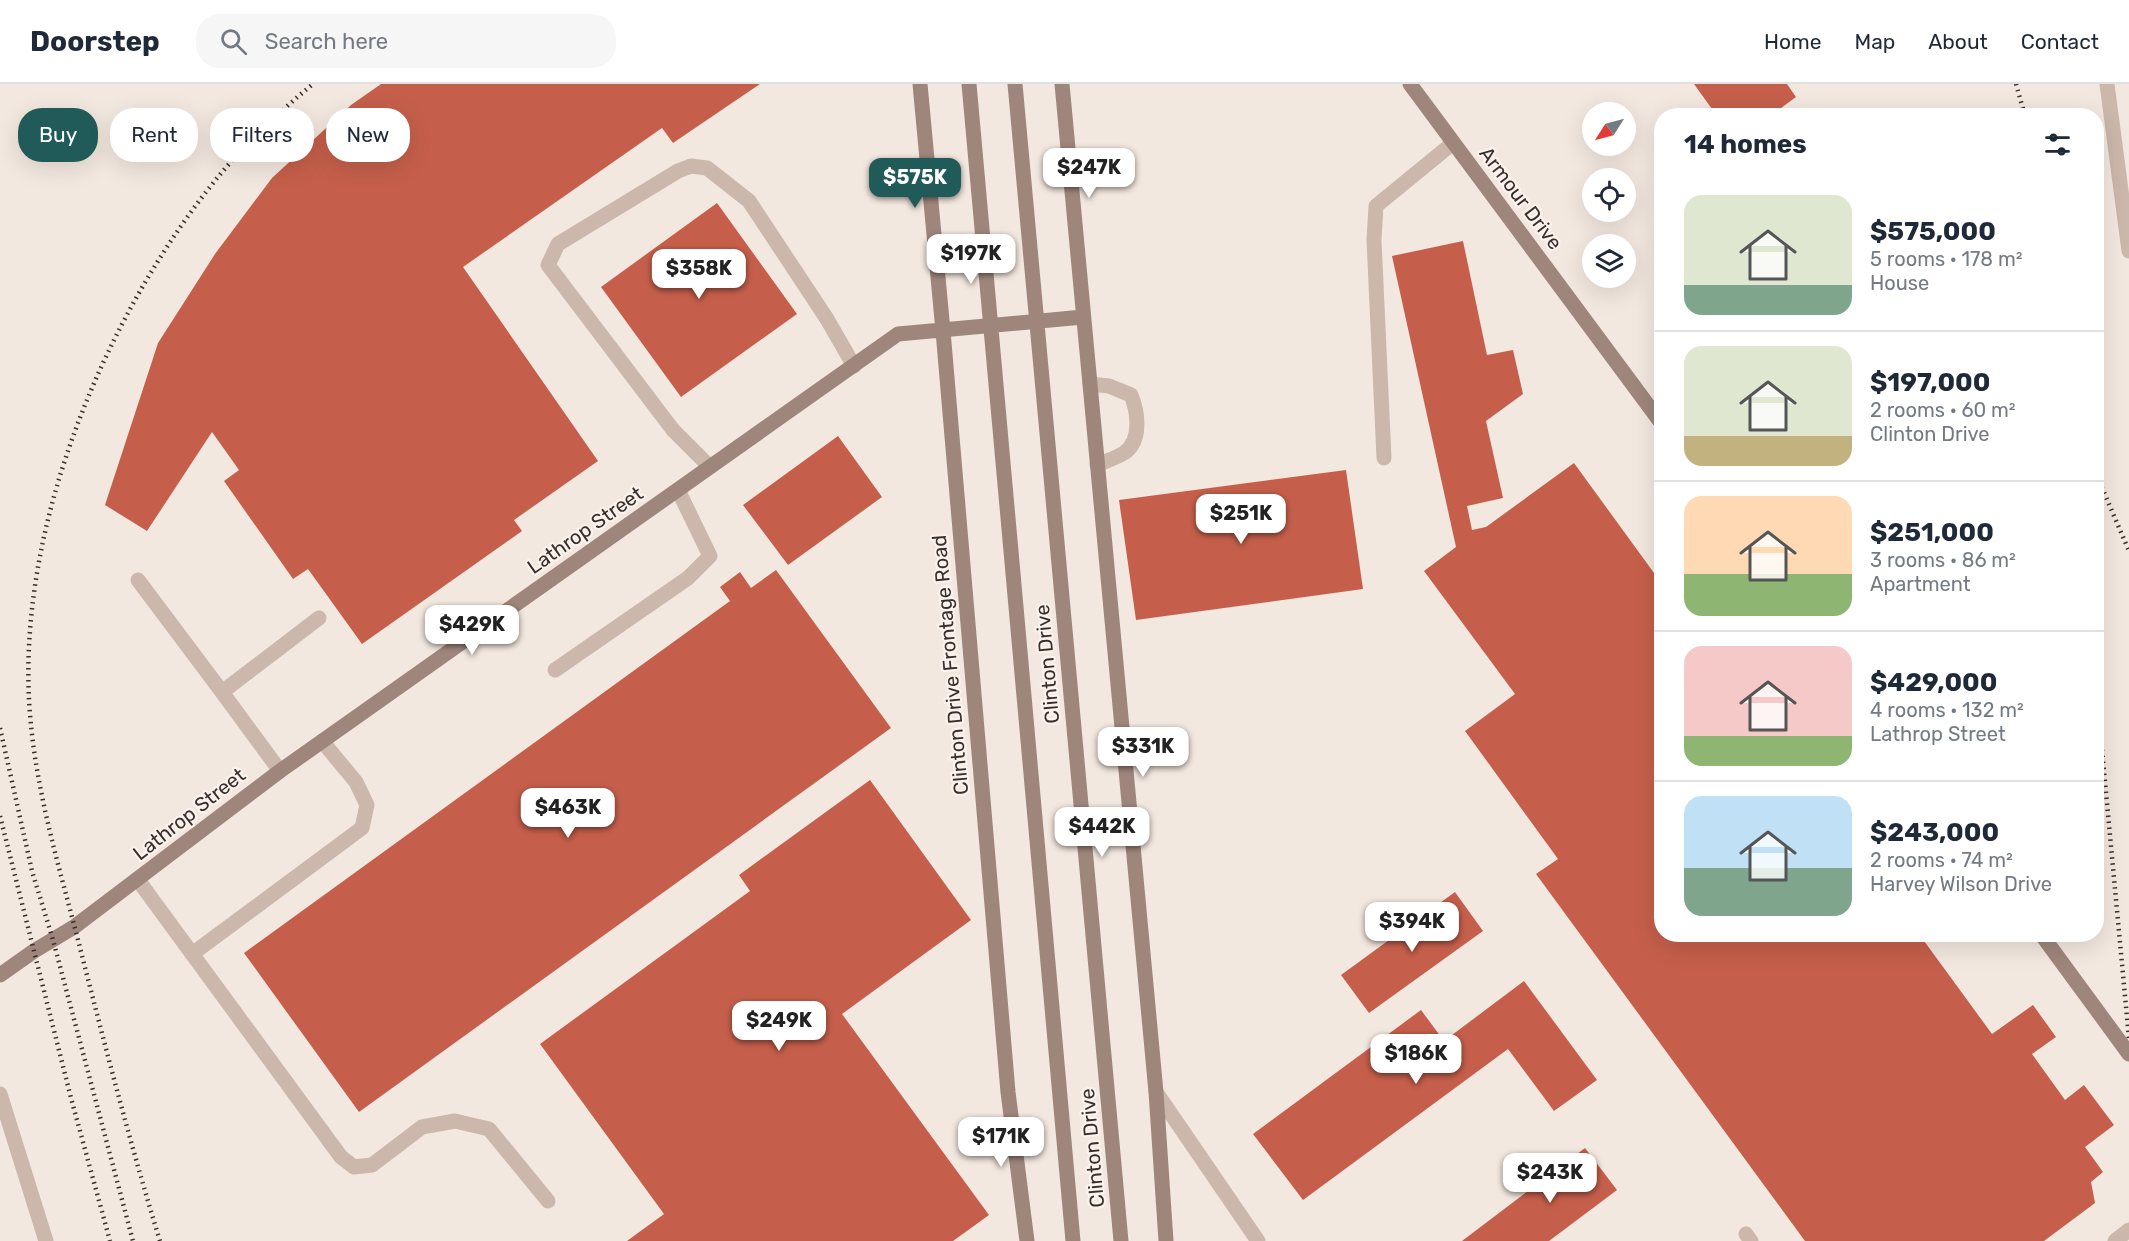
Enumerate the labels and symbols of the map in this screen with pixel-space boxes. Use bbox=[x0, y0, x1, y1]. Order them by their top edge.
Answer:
north arrow bbox=[1582, 102, 1636, 156]
street label: Armour Drive bbox=[1475, 142, 1567, 254]
pin: $247K bbox=[1047, 148, 1131, 199]
pin: $575K bbox=[873, 158, 957, 209]
pin: $197K bbox=[929, 234, 1013, 285]
pin: $358K bbox=[657, 249, 741, 300]
street label: Lathrop Street bbox=[523, 481, 648, 579]
pin: $251K bbox=[1199, 494, 1283, 545]
street label: Clinton Drive Frontage Road bbox=[927, 534, 973, 796]
street label: Clinton Drive bbox=[1030, 603, 1064, 725]
pin: $429K bbox=[430, 605, 514, 656]
pin: $331K bbox=[1101, 727, 1185, 778]
street label: Lathrop Street bbox=[128, 763, 250, 865]
pin: $463K bbox=[526, 788, 610, 839]
pin: $442K bbox=[1060, 807, 1144, 858]
pin: $394K bbox=[1370, 902, 1454, 953]
pin: $249K bbox=[737, 1001, 821, 1052]
pin: $186K bbox=[1374, 1034, 1458, 1085]
street label: Clinton Drive bbox=[1075, 1087, 1109, 1209]
pin: $171K bbox=[959, 1117, 1043, 1168]
pin: $243K bbox=[1508, 1153, 1592, 1204]

